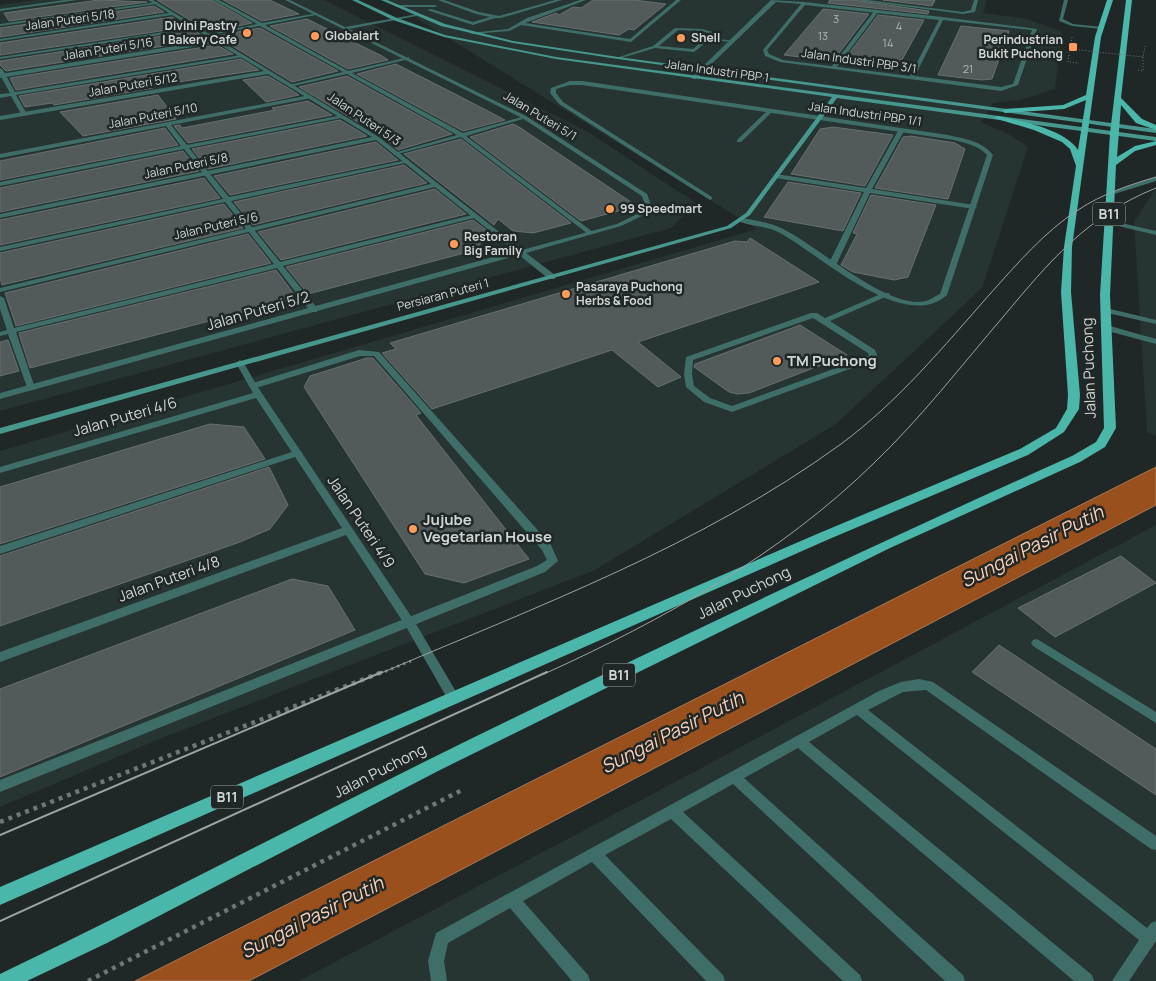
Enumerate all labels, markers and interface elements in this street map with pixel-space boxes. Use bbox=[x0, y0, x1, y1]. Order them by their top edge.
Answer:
street label: Jalan Puteri 5/18 bbox=[24, 5, 116, 34]
house number: 3 bbox=[833, 11, 839, 26]
place label: Divini Pastry | Bakery Cafe bbox=[162, 17, 237, 48]
house number: 4 bbox=[896, 18, 902, 33]
marker: Divini Pastry | Bakery Cafe bbox=[241, 27, 253, 39]
place label: Globalart bbox=[325, 27, 379, 44]
house number: 13 bbox=[818, 28, 828, 43]
place label: Shell bbox=[691, 29, 720, 46]
marker: Globalart bbox=[309, 30, 321, 42]
place label: Perindustrian Bukit Puchong bbox=[979, 31, 1063, 62]
marker: Shell bbox=[675, 32, 687, 44]
street label: Jalan Puteri 5/16 bbox=[62, 33, 154, 64]
house number: 14 bbox=[883, 35, 893, 50]
marker: Perindustrian Bukit Puchong bbox=[1067, 41, 1079, 53]
street label: Jalan Industri PBP 3/1 bbox=[800, 44, 918, 77]
street label: Jalan Industri PBP 1 bbox=[664, 55, 770, 86]
house number: 21 bbox=[963, 61, 973, 76]
street label: Jalan Puteri 5/12 bbox=[87, 68, 179, 101]
street label: Jalan Puteri 5/1 bbox=[500, 87, 580, 144]
street label: Jalan Puteri 5/3 bbox=[324, 88, 404, 149]
street label: Jalan Industri PBP 1/1 bbox=[807, 97, 923, 130]
street label: Jalan Puteri 5/10 bbox=[107, 99, 199, 132]
street label: Jalan Puteri 5/8 bbox=[142, 148, 229, 183]
place label: 99 Speedmart bbox=[620, 200, 702, 217]
road number: B11 bbox=[1093, 202, 1125, 225]
marker: 99 Speedmart bbox=[604, 203, 616, 215]
street label: Jalan Puteri 5/6 bbox=[172, 208, 260, 243]
place label: Restoran Big Family bbox=[464, 228, 522, 259]
marker: Restoran Big Family bbox=[448, 238, 460, 250]
street label: Persiaran Puteri 1 bbox=[395, 274, 491, 315]
place label: Pasaraya Puchong Herbs & Food bbox=[576, 278, 683, 309]
street label: Jalan Puteri 5/2 bbox=[204, 286, 312, 335]
marker: Pasaraya Puchong Herbs & Food bbox=[560, 288, 572, 300]
street label: Jalan Puchong bbox=[1076, 317, 1101, 419]
place label: TM Puchong bbox=[787, 350, 877, 371]
marker: TM Puchong bbox=[771, 355, 783, 367]
street label: Jalan Puteri 4/6 bbox=[70, 392, 179, 441]
street label: Jalan Puteri 4/9 bbox=[323, 471, 400, 572]
water label: Sungai Pasir Putih bbox=[956, 498, 1109, 593]
place label: Jujube Vegetarian House bbox=[423, 509, 552, 547]
marker: Jujube Vegetarian House bbox=[407, 523, 419, 535]
street label: Jalan Puteri 4/8 bbox=[115, 550, 223, 607]
street label: Jalan Puchong bbox=[694, 561, 794, 624]
road number: B11 bbox=[603, 664, 635, 686]
water label: Sungai Pasir Putih bbox=[596, 684, 749, 779]
street label: Jalan Puchong bbox=[330, 738, 429, 803]
road number: B11 bbox=[211, 786, 243, 809]
water label: Sungai Pasir Putih bbox=[236, 869, 389, 964]

